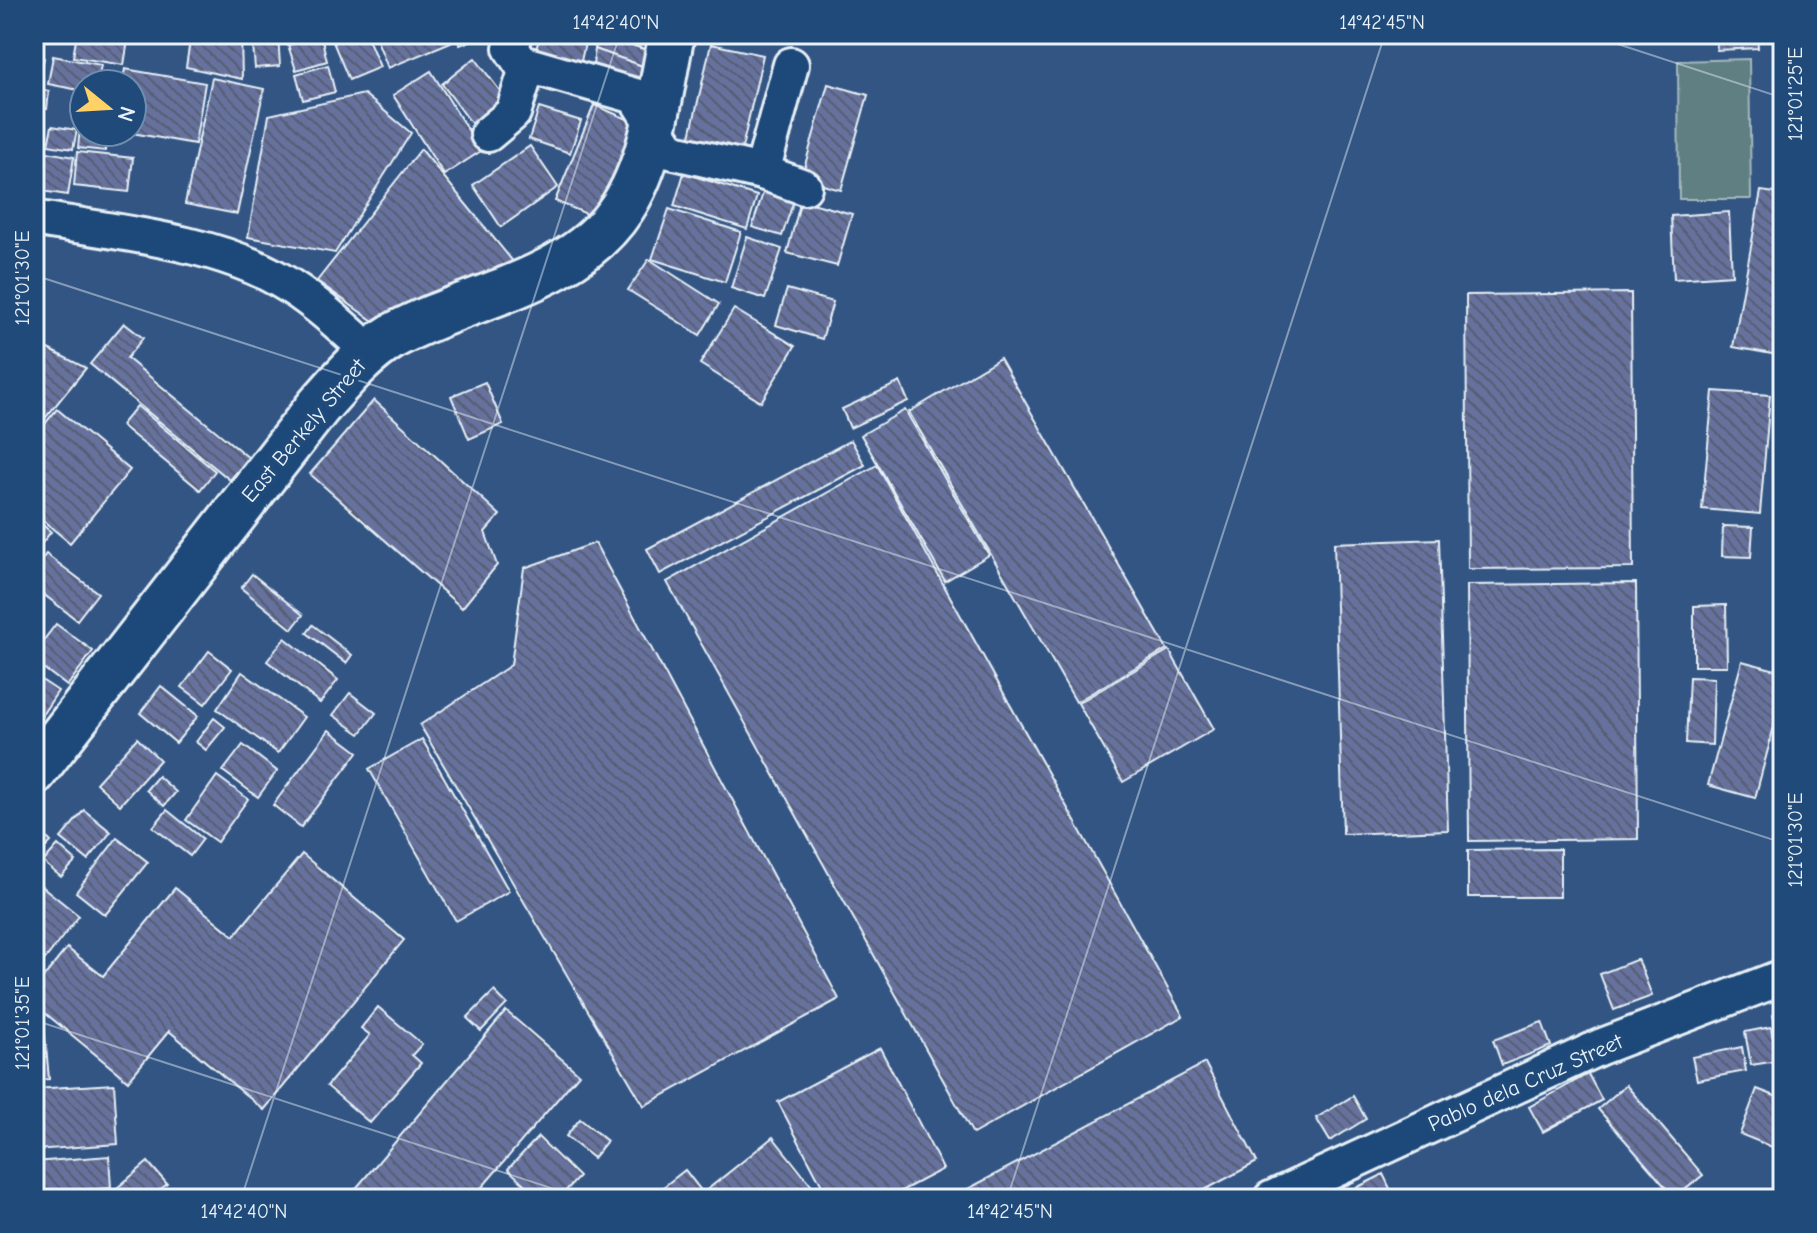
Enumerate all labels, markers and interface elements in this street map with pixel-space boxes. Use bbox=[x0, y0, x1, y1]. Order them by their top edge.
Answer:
text: 14°42'40"N bbox=[572, 11, 660, 34]
text: 14°42'45"N bbox=[1339, 11, 1425, 34]
text: 121°01'25"E bbox=[1784, 47, 1807, 141]
north arrow bbox=[68, 68, 148, 148]
text: N bbox=[111, 103, 141, 125]
text: 121°01'30"E bbox=[11, 230, 34, 326]
street label: East Berkely Street bbox=[236, 353, 372, 508]
text: 121°01'30"E bbox=[1784, 792, 1807, 888]
text: 121°01'35"E bbox=[11, 976, 34, 1070]
street label: Pablo dela Cruz Street bbox=[1424, 1028, 1627, 1137]
text: 14°42'40"N bbox=[200, 1200, 288, 1223]
text: 14°42'45"N bbox=[967, 1200, 1053, 1223]

